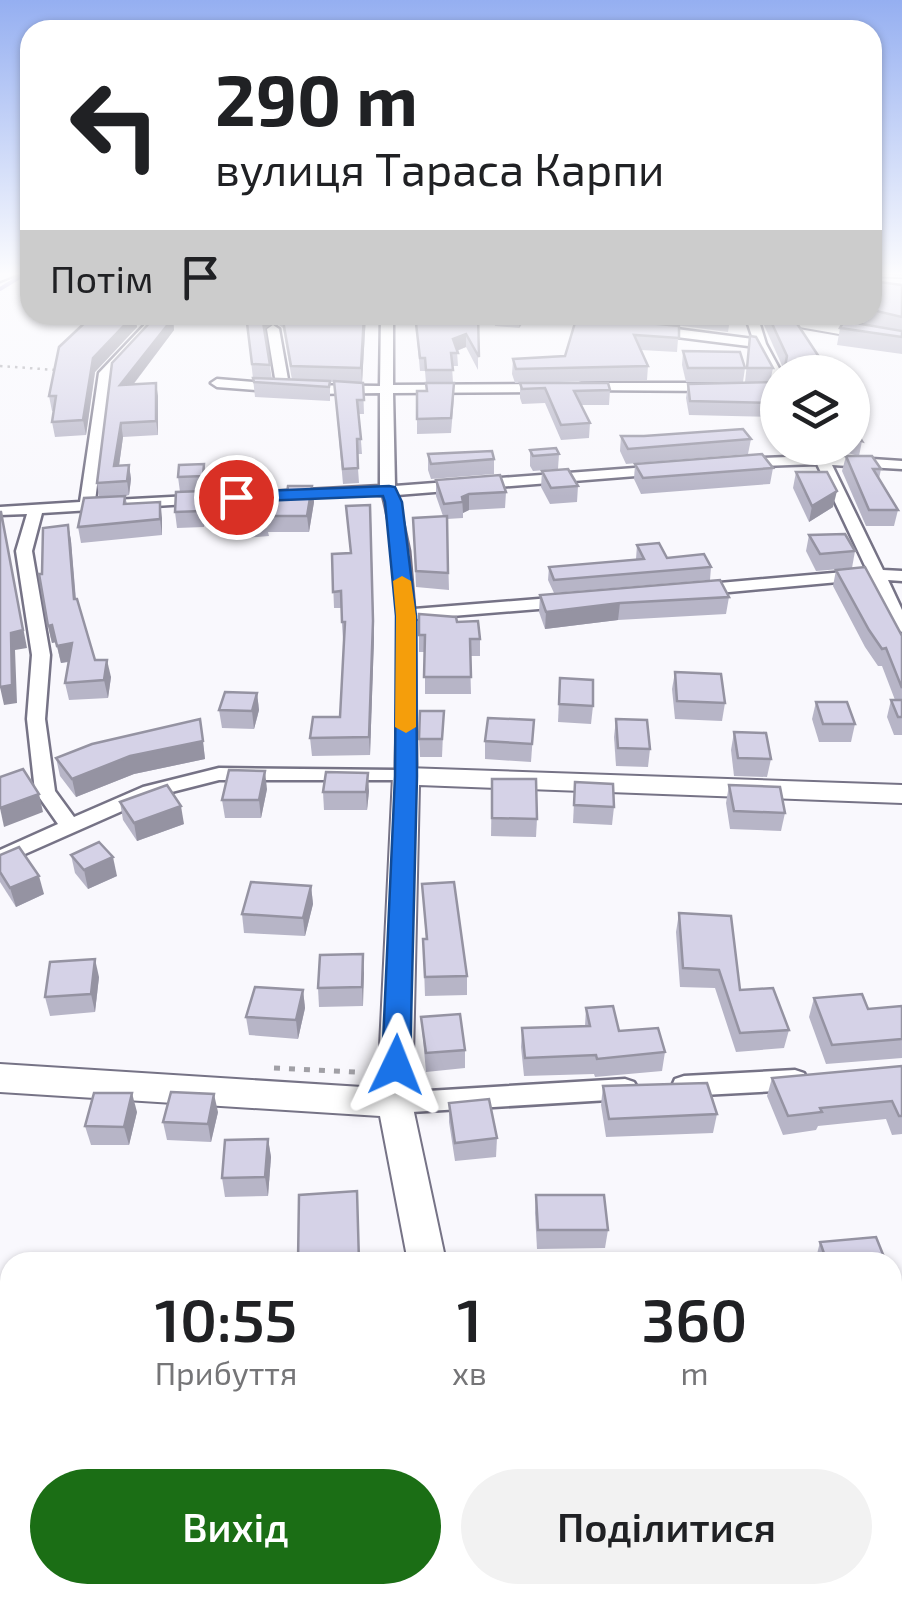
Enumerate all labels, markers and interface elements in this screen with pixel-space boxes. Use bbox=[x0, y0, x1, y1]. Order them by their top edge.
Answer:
text: 290 m bbox=[215, 56, 418, 140]
icon: left bbox=[50, 60, 180, 190]
text: вулиця Тараса Карпи bbox=[215, 141, 664, 195]
icon: arrive bbox=[173, 250, 228, 305]
text: Потім bbox=[50, 255, 153, 301]
map controls bbox=[760, 355, 870, 465]
button: layers bbox=[760, 355, 870, 465]
pin bbox=[194, 455, 279, 540]
icon: arrive bbox=[209, 470, 264, 525]
position arrow bbox=[344, 1013, 448, 1117]
text: 10:55 bbox=[155, 1282, 297, 1354]
text: 1 bbox=[457, 1282, 482, 1354]
text: 360 bbox=[642, 1282, 747, 1354]
text: Прибуття bbox=[155, 1353, 297, 1391]
text: хв bbox=[452, 1353, 487, 1391]
text: m bbox=[680, 1353, 708, 1391]
button: Вихід bbox=[30, 1469, 441, 1584]
button: Поділитися bbox=[461, 1469, 872, 1584]

